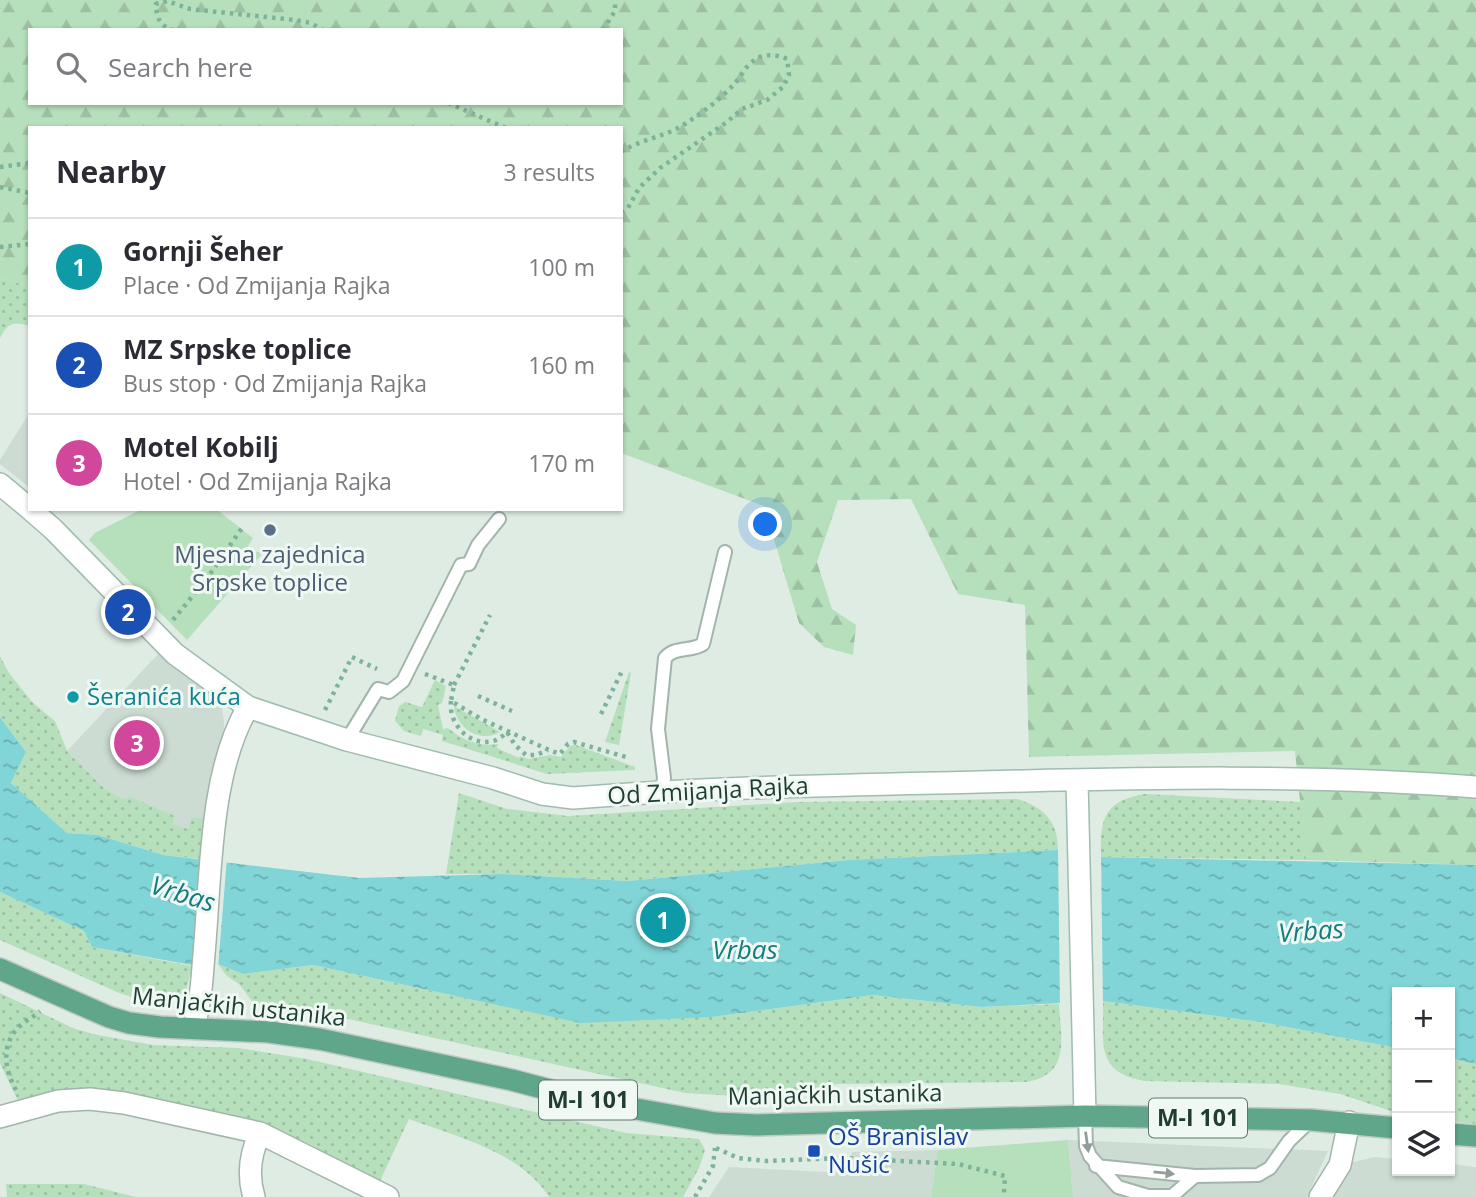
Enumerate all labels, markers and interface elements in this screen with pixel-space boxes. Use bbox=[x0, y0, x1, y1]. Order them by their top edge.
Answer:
search box bbox=[28, 28, 623, 105]
icon: search bbox=[52, 48, 90, 86]
text: Search here bbox=[108, 49, 253, 85]
text: Nearby bbox=[56, 151, 166, 192]
text: 3 results bbox=[504, 156, 595, 188]
text: Gornji Šeher bbox=[123, 233, 283, 269]
text: 1 bbox=[72, 251, 86, 283]
text: 100 m bbox=[528, 251, 595, 283]
text: Place · Od Zmijanja Rajka bbox=[123, 269, 390, 301]
text: MZ Srpske toplice bbox=[123, 331, 352, 367]
text: 2 bbox=[72, 349, 86, 381]
text: 160 m bbox=[528, 349, 595, 381]
text: Bus stop · Od Zmijanja Rajka bbox=[123, 367, 427, 399]
text: Motel Kobilj bbox=[123, 429, 279, 465]
text: 3 bbox=[72, 447, 86, 479]
text: 170 m bbox=[528, 447, 595, 479]
text: Hotel · Od Zmijanja Rajka bbox=[123, 465, 392, 497]
your location bbox=[748, 507, 782, 541]
marker: Mjesna zajednica Srpske toplice bbox=[262, 522, 278, 538]
place label: Mjesna zajednica Srpske toplice bbox=[174, 537, 366, 598]
pin: 2 bbox=[105, 586, 151, 638]
place label: Šeranića kuća bbox=[87, 679, 241, 712]
marker: Šeranića kuća bbox=[65, 689, 81, 705]
pin: 3 bbox=[114, 717, 160, 769]
street label: Od Zmijanja Rajka bbox=[606, 768, 809, 811]
water label: Vrbas bbox=[147, 866, 220, 920]
pin: 1 bbox=[640, 894, 686, 946]
water label: Vrbas bbox=[1277, 910, 1345, 950]
water label: Vrbas bbox=[712, 931, 778, 967]
street label: Manjačkih ustanika bbox=[131, 978, 348, 1033]
map controls bbox=[1392, 987, 1455, 1176]
button: + bbox=[1392, 987, 1455, 1050]
button: − bbox=[1392, 1050, 1455, 1113]
street label: Manjačkih ustanika bbox=[727, 1075, 943, 1112]
road number: M-I 101 bbox=[539, 1080, 637, 1120]
road number: M-I 101 bbox=[1149, 1098, 1247, 1138]
button: layers bbox=[1392, 1113, 1455, 1176]
place label: OŠ Branislav Nušić bbox=[828, 1119, 968, 1180]
one-way arrow bbox=[1082, 1131, 1093, 1153]
marker: OŠ Branislav Nušić bbox=[806, 1143, 822, 1159]
one-way arrow bbox=[1154, 1168, 1176, 1179]

